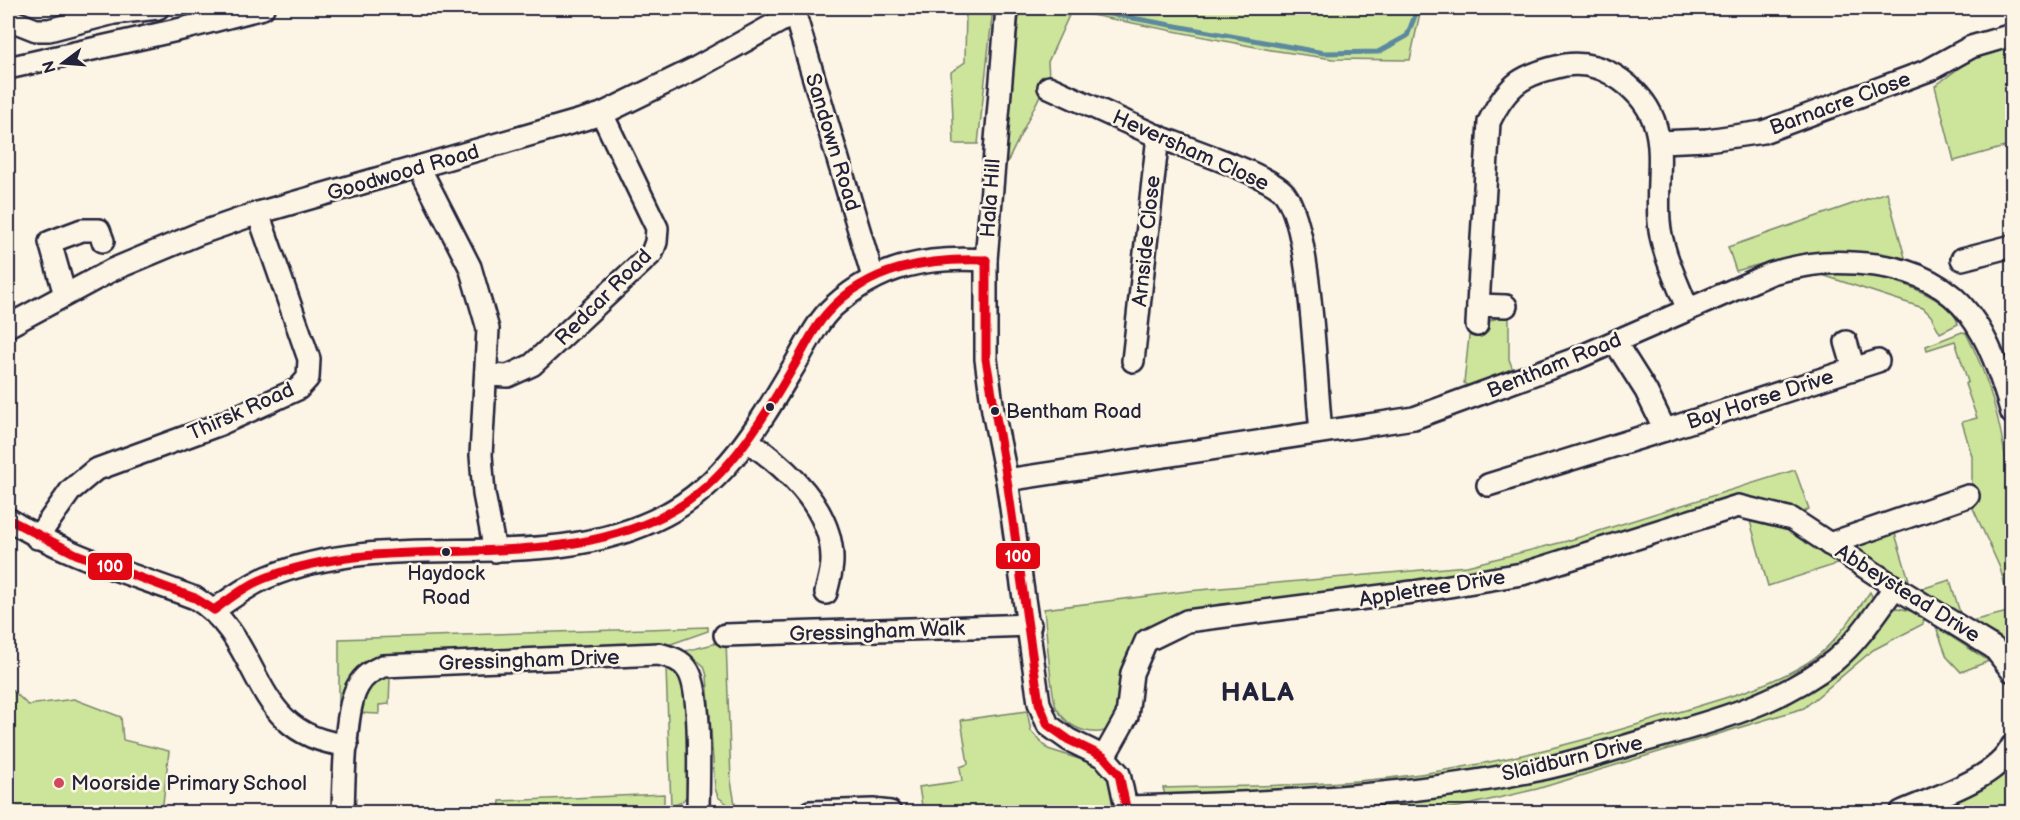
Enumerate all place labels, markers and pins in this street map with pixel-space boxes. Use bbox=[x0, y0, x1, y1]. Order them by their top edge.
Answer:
place label: Bentham Road bbox=[1006, 400, 1142, 424]
unlabelled marker bbox=[764, 401, 776, 413]
marker: Bentham Road bbox=[989, 405, 1001, 417]
marker: Haydock Road bbox=[440, 546, 452, 558]
place label: Haydock Road bbox=[407, 562, 485, 610]
place label: Moorside Primary School bbox=[71, 771, 307, 796]
marker: Moorside Primary School bbox=[52, 776, 66, 790]

